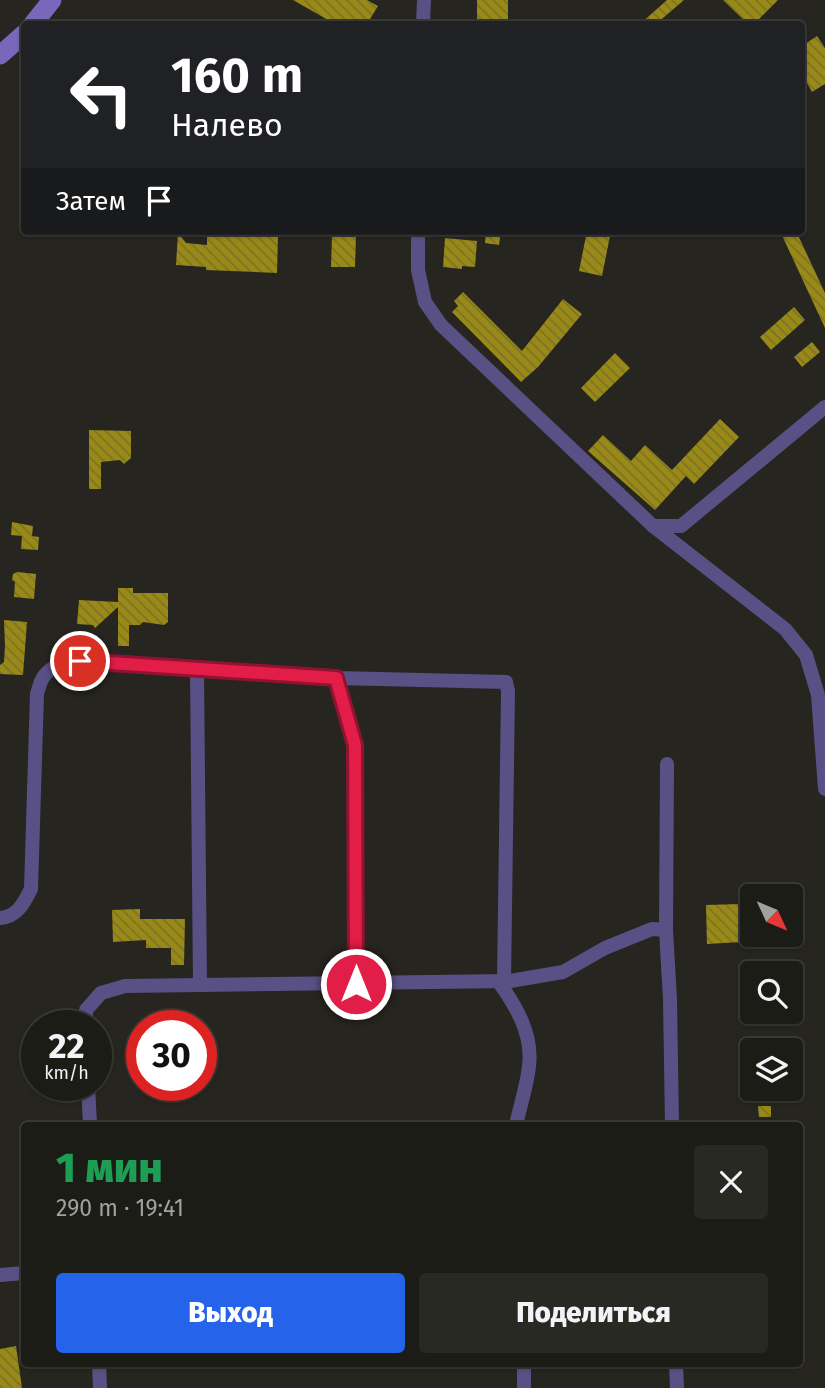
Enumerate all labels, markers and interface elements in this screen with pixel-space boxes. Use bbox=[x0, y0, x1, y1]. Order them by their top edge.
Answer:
text: 160 m bbox=[171, 46, 303, 105]
icon: left bbox=[56, 49, 147, 140]
text: Налево bbox=[171, 106, 283, 144]
icon: arrive bbox=[140, 182, 178, 220]
text: Затем bbox=[56, 186, 126, 217]
pin bbox=[50, 631, 110, 691]
icon: arrive bbox=[61, 642, 99, 680]
north arrow bbox=[740, 884, 803, 947]
map controls bbox=[740, 884, 803, 1101]
position arrow bbox=[319, 947, 393, 1021]
button: search bbox=[740, 961, 803, 1024]
speed limit sign: 30 bbox=[126, 1010, 217, 1101]
text: 22 bbox=[48, 1025, 85, 1067]
button: layers bbox=[740, 1038, 803, 1101]
text: km/h bbox=[44, 1062, 89, 1084]
text: 1 мин bbox=[56, 1143, 163, 1193]
button: close bbox=[694, 1145, 768, 1219]
text: 290 m · 19:41 bbox=[56, 1194, 184, 1222]
button: Выход bbox=[56, 1273, 405, 1353]
button: Поделиться bbox=[419, 1273, 768, 1353]

